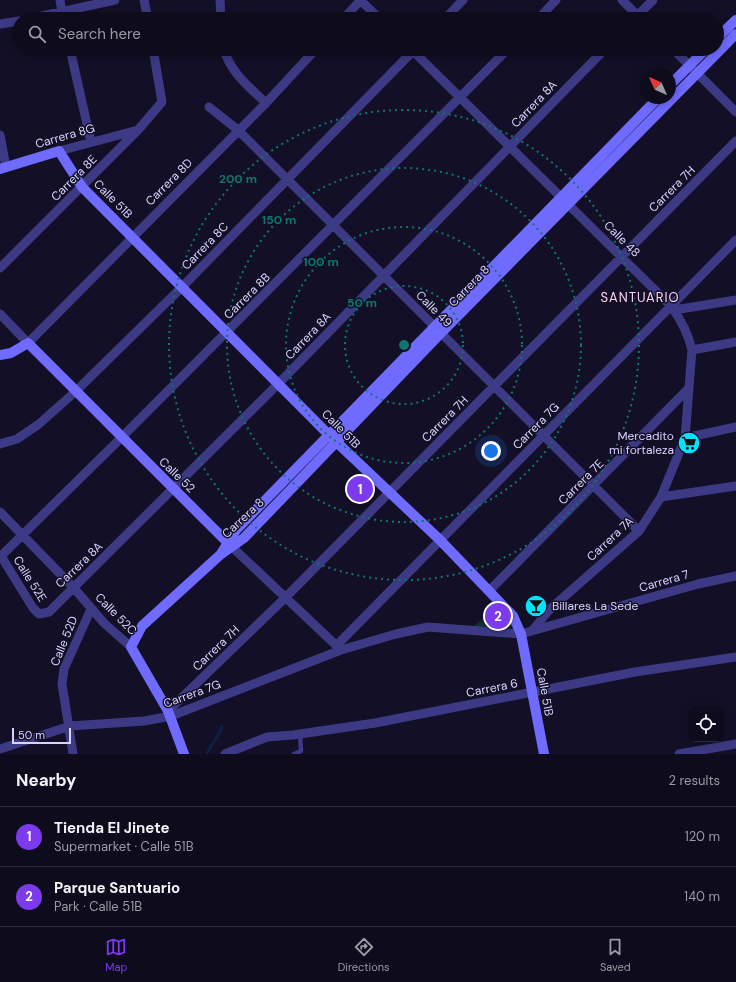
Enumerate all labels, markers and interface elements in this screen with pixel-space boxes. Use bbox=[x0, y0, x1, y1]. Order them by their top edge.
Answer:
search box bbox=[12, 12, 724, 56]
icon: search bbox=[26, 23, 48, 45]
text: Search here bbox=[58, 24, 141, 44]
north arrow bbox=[640, 68, 676, 104]
street label: Carrera 8A bbox=[508, 77, 560, 131]
street label: Carrera 8G bbox=[33, 120, 97, 152]
street label: Carrera 8E bbox=[48, 151, 101, 204]
street label: Carrera 8D bbox=[142, 155, 196, 209]
street label: Carrera 7H bbox=[645, 162, 699, 216]
text: 200 m bbox=[219, 171, 257, 187]
street label: Calle 51B bbox=[90, 176, 136, 222]
text: 150 m bbox=[262, 212, 296, 228]
street label: Calle 48 bbox=[600, 217, 644, 261]
street label: Carrera 8C bbox=[178, 218, 232, 273]
text: 100 m bbox=[303, 254, 339, 270]
street label: Carrera 8 bbox=[445, 262, 493, 310]
street label: Carrera 8B bbox=[220, 269, 274, 323]
street label: Calle 49 bbox=[412, 287, 456, 331]
district label: SANTUARIO bbox=[600, 289, 680, 306]
text: 50 m bbox=[347, 295, 377, 311]
street label: Carrera 8A bbox=[282, 309, 334, 363]
centre of rings bbox=[397, 338, 411, 352]
street label: Carrera 7H bbox=[418, 392, 472, 446]
street label: Carrera 7G bbox=[509, 399, 563, 453]
street label: Calle 51B bbox=[318, 406, 364, 452]
place label: Mercadito mi fortaleza bbox=[609, 428, 674, 458]
supermarket icon: Mercadito mi fortaleza bbox=[676, 430, 702, 456]
your location bbox=[481, 441, 501, 461]
street label: Calle 52 bbox=[155, 454, 199, 496]
street label: Carrera 7E bbox=[555, 456, 607, 508]
pin: 1 bbox=[347, 474, 373, 504]
street label: Carrera 8 bbox=[219, 494, 267, 542]
street label: Carrera 7A bbox=[583, 513, 637, 565]
street label: Carrera 8A bbox=[52, 539, 106, 591]
street label: Calle 52E bbox=[10, 553, 50, 605]
street label: Carrera 7 bbox=[637, 566, 691, 596]
street label: Calle 52C bbox=[92, 590, 141, 639]
bar icon: Billares La Sede bbox=[523, 593, 549, 619]
place label: Billares La Sede bbox=[552, 598, 639, 614]
pin: 2 bbox=[485, 601, 511, 631]
street label: Calle 52D bbox=[47, 614, 81, 668]
street label: Carrera 7H bbox=[189, 622, 243, 674]
street label: Calle 51B bbox=[533, 667, 557, 717]
street label: Carrera 6 bbox=[465, 675, 519, 701]
street label: Carrera 7G bbox=[161, 676, 223, 712]
map controls bbox=[688, 706, 724, 742]
button: locate bbox=[688, 706, 724, 742]
scale bar bbox=[12, 726, 71, 745]
text: 50 m bbox=[18, 728, 45, 742]
text: Nearby bbox=[16, 769, 76, 791]
text: 2 results bbox=[669, 772, 720, 789]
text: Tienda El Jinete bbox=[54, 818, 170, 838]
text: 1 bbox=[27, 828, 31, 845]
text: 120 m bbox=[685, 828, 720, 845]
text: Supermarket · Calle 51B bbox=[54, 838, 193, 855]
text: Parque Santuario bbox=[54, 878, 180, 898]
text: 2 bbox=[25, 888, 33, 905]
text: 140 m bbox=[684, 888, 720, 905]
text: Park · Calle 51B bbox=[54, 898, 142, 915]
tab: Map bbox=[105, 936, 127, 974]
tab: Directions bbox=[338, 936, 390, 974]
tab: Saved bbox=[600, 936, 631, 974]

